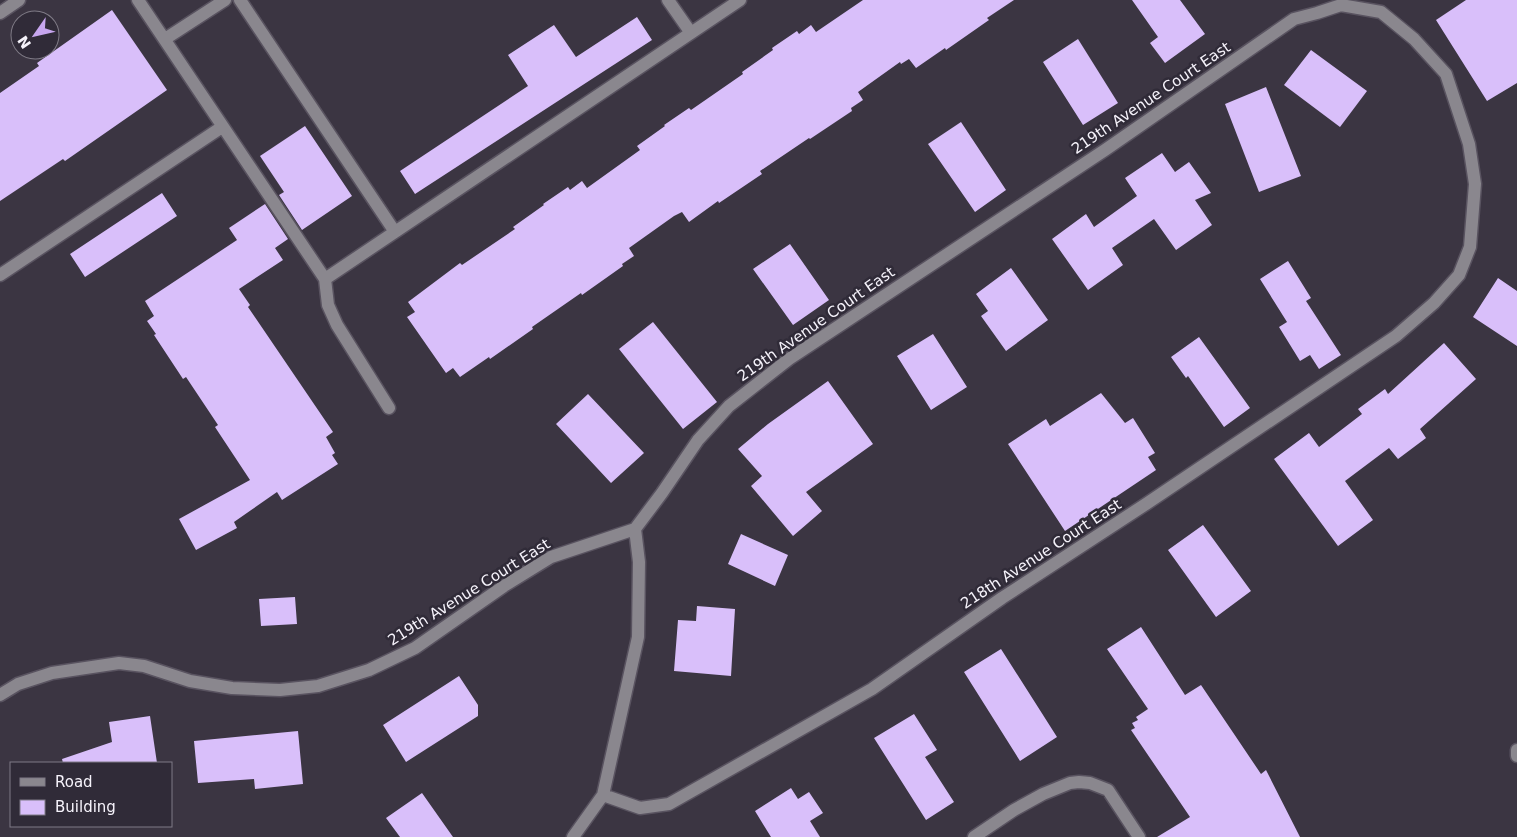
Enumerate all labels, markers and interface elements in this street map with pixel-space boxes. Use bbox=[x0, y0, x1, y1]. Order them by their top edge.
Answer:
north arrow bbox=[10, 10, 60, 60]
text: N bbox=[14, 33, 34, 52]
street label: 219th Avenue Court East bbox=[1068, 38, 1234, 158]
street label: 219th Avenue Court East bbox=[734, 263, 898, 385]
street label: 218th Avenue Court East bbox=[957, 495, 1125, 613]
street label: 219th Avenue Court East bbox=[385, 535, 553, 649]
legend bbox=[10, 762, 172, 827]
text: Road bbox=[55, 773, 93, 791]
text: Building bbox=[55, 798, 116, 816]

